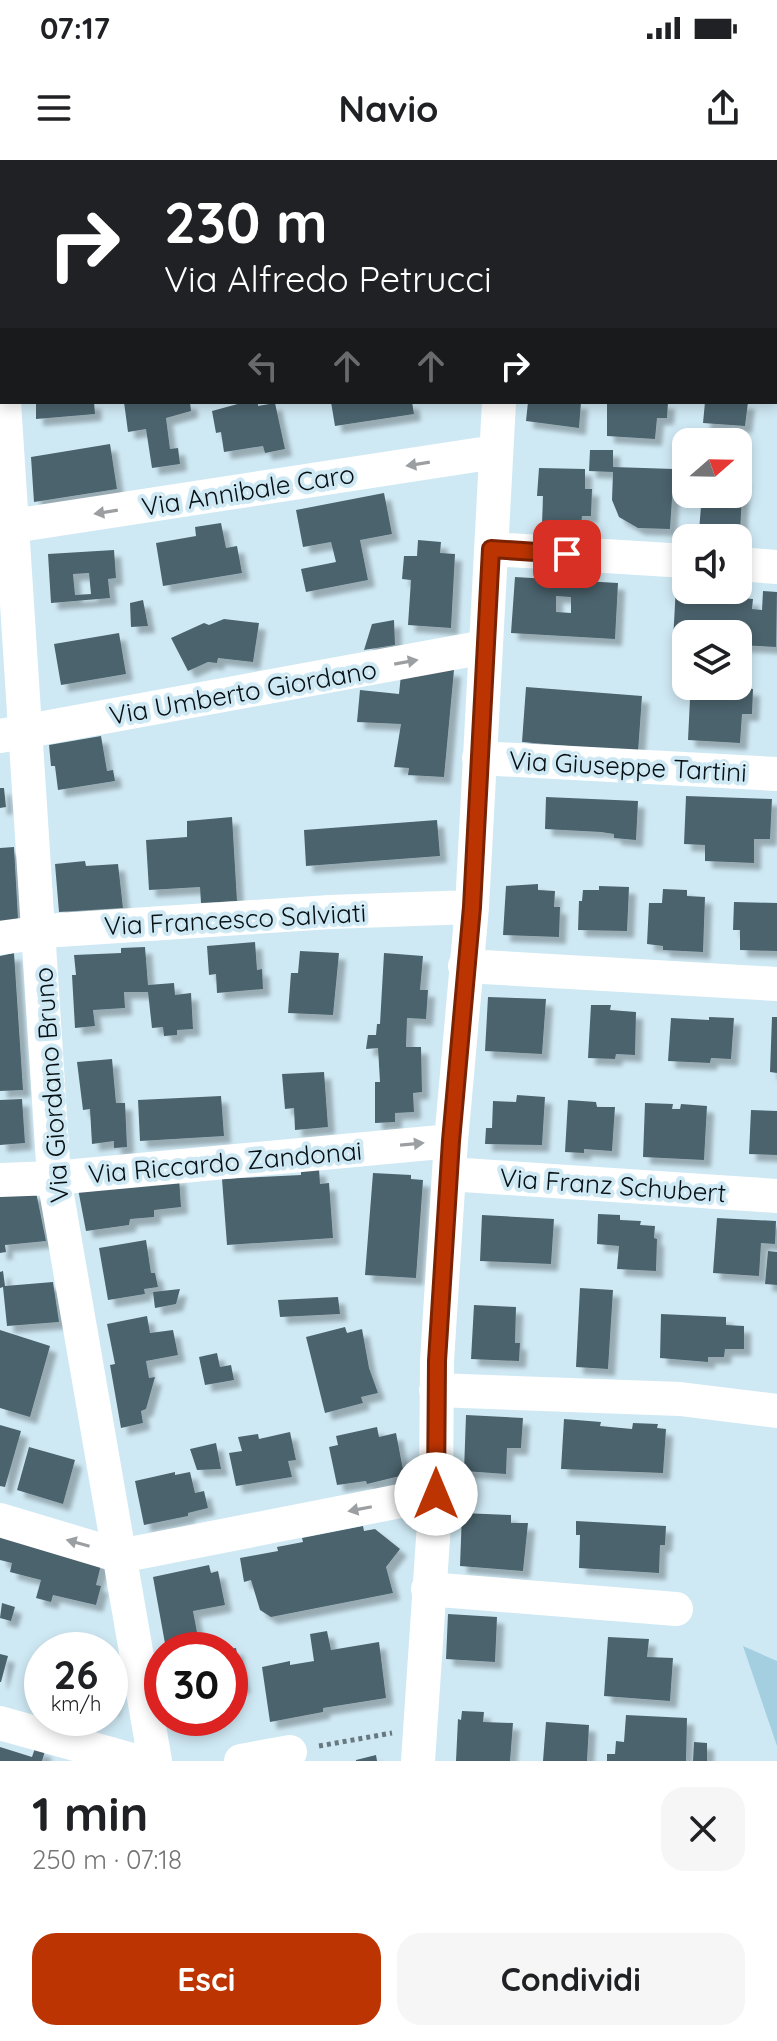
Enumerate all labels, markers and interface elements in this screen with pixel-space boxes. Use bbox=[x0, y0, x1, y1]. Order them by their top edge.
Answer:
text: 07:17 bbox=[40, 9, 110, 47]
icon: menu bbox=[32, 86, 76, 130]
text: Navio bbox=[339, 86, 438, 131]
icon: share bbox=[701, 86, 745, 130]
text: 230 m bbox=[164, 187, 328, 257]
icon: right bbox=[32, 192, 136, 296]
text: Via Alfredo Petrucci bbox=[164, 256, 492, 301]
icon: left bbox=[241, 344, 285, 388]
icon: ahead bbox=[325, 344, 369, 388]
icon: ahead bbox=[409, 344, 453, 388]
icon: right bbox=[493, 344, 537, 388]
north arrow bbox=[672, 428, 752, 508]
map controls bbox=[672, 428, 752, 700]
street label: Via Annibale Caro bbox=[139, 457, 357, 523]
one-way arrow bbox=[405, 458, 430, 471]
one-way arrow bbox=[93, 506, 118, 518]
pin bbox=[533, 520, 601, 588]
button: sound bbox=[672, 524, 752, 604]
icon: arrive bbox=[545, 532, 589, 576]
button: layers bbox=[672, 620, 752, 700]
street label: Via Umberto Giordano bbox=[107, 652, 379, 732]
one-way arrow bbox=[394, 655, 419, 667]
street label: Via Giuseppe Tartini bbox=[508, 743, 748, 789]
street label: Via Francesco Salviati bbox=[103, 896, 367, 942]
street label: Via Giordano Bruno bbox=[26, 966, 76, 1204]
street label: Via Riccardo Zandonai bbox=[87, 1134, 363, 1190]
one-way arrow bbox=[400, 1138, 425, 1151]
street label: Via Franz Schubert bbox=[499, 1161, 727, 1209]
position arrow bbox=[394, 1452, 478, 1536]
one-way arrow bbox=[347, 1503, 372, 1515]
one-way arrow bbox=[66, 1536, 90, 1549]
speed limit sign: 30 bbox=[144, 1632, 248, 1736]
text: 26 bbox=[54, 1649, 98, 1699]
text: km/h bbox=[51, 1691, 101, 1716]
text: 1 min bbox=[32, 1783, 148, 1843]
button: close bbox=[661, 1787, 745, 1871]
text: 250 m · 07:18 bbox=[32, 1843, 182, 1876]
button: Esci bbox=[32, 1933, 381, 2025]
button: Condividi bbox=[397, 1933, 745, 2025]

